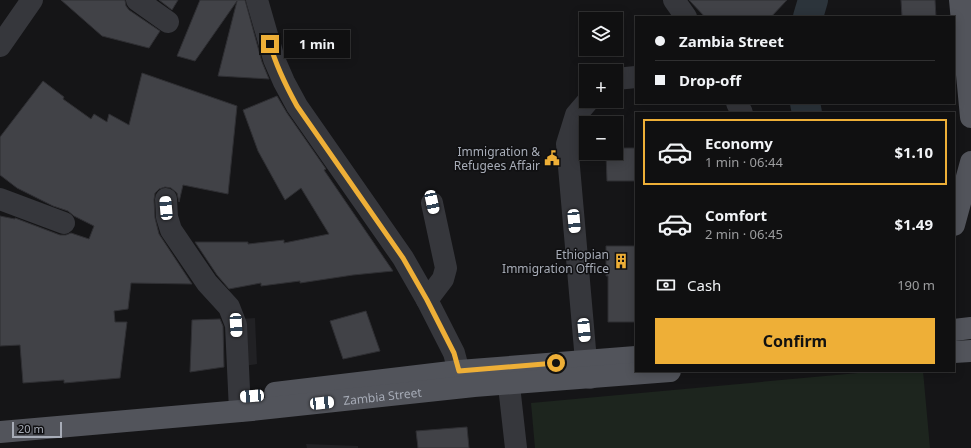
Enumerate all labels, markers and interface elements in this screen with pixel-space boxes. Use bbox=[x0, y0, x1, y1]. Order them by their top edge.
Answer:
map controls bbox=[579, 12, 623, 160]
button: layers bbox=[579, 12, 623, 56]
callout: 1 min bbox=[284, 30, 350, 58]
text: Zambia Street bbox=[679, 31, 784, 51]
route end bbox=[261, 35, 279, 53]
text: 1 min bbox=[299, 35, 335, 53]
button: + bbox=[579, 64, 623, 108]
text: Drop-off bbox=[679, 70, 741, 90]
button: − bbox=[579, 116, 623, 160]
text: Economy bbox=[705, 133, 773, 153]
icon: car bbox=[657, 134, 693, 170]
text: $1.10 bbox=[894, 142, 933, 162]
place label: Immigration & Refugees Affair bbox=[454, 143, 540, 174]
public building icon: Immigration & Refugees Affair bbox=[543, 149, 561, 167]
text: 1 min · 06:44 bbox=[705, 153, 783, 171]
car bbox=[424, 189, 440, 215]
car bbox=[159, 196, 173, 220]
text: Comfort bbox=[705, 205, 767, 225]
icon: car bbox=[657, 206, 693, 242]
car bbox=[567, 209, 581, 233]
text: $1.49 bbox=[894, 214, 933, 234]
text: 2 min · 06:45 bbox=[705, 225, 783, 243]
place label: Ethiopian Immigration Office bbox=[502, 246, 609, 277]
building icon: Ethiopian Immigration Office bbox=[612, 252, 630, 270]
icon: cash bbox=[655, 274, 677, 296]
text: Cash bbox=[687, 275, 721, 295]
text: 190 m bbox=[897, 276, 935, 294]
car bbox=[229, 313, 243, 337]
car bbox=[577, 318, 591, 342]
button: Confirm bbox=[655, 318, 935, 364]
route start bbox=[547, 354, 565, 372]
street label: Zambia Street bbox=[342, 383, 423, 409]
car bbox=[240, 389, 264, 403]
car bbox=[309, 396, 335, 410]
scale bar bbox=[12, 420, 62, 439]
text: 20 m bbox=[18, 421, 44, 436]

